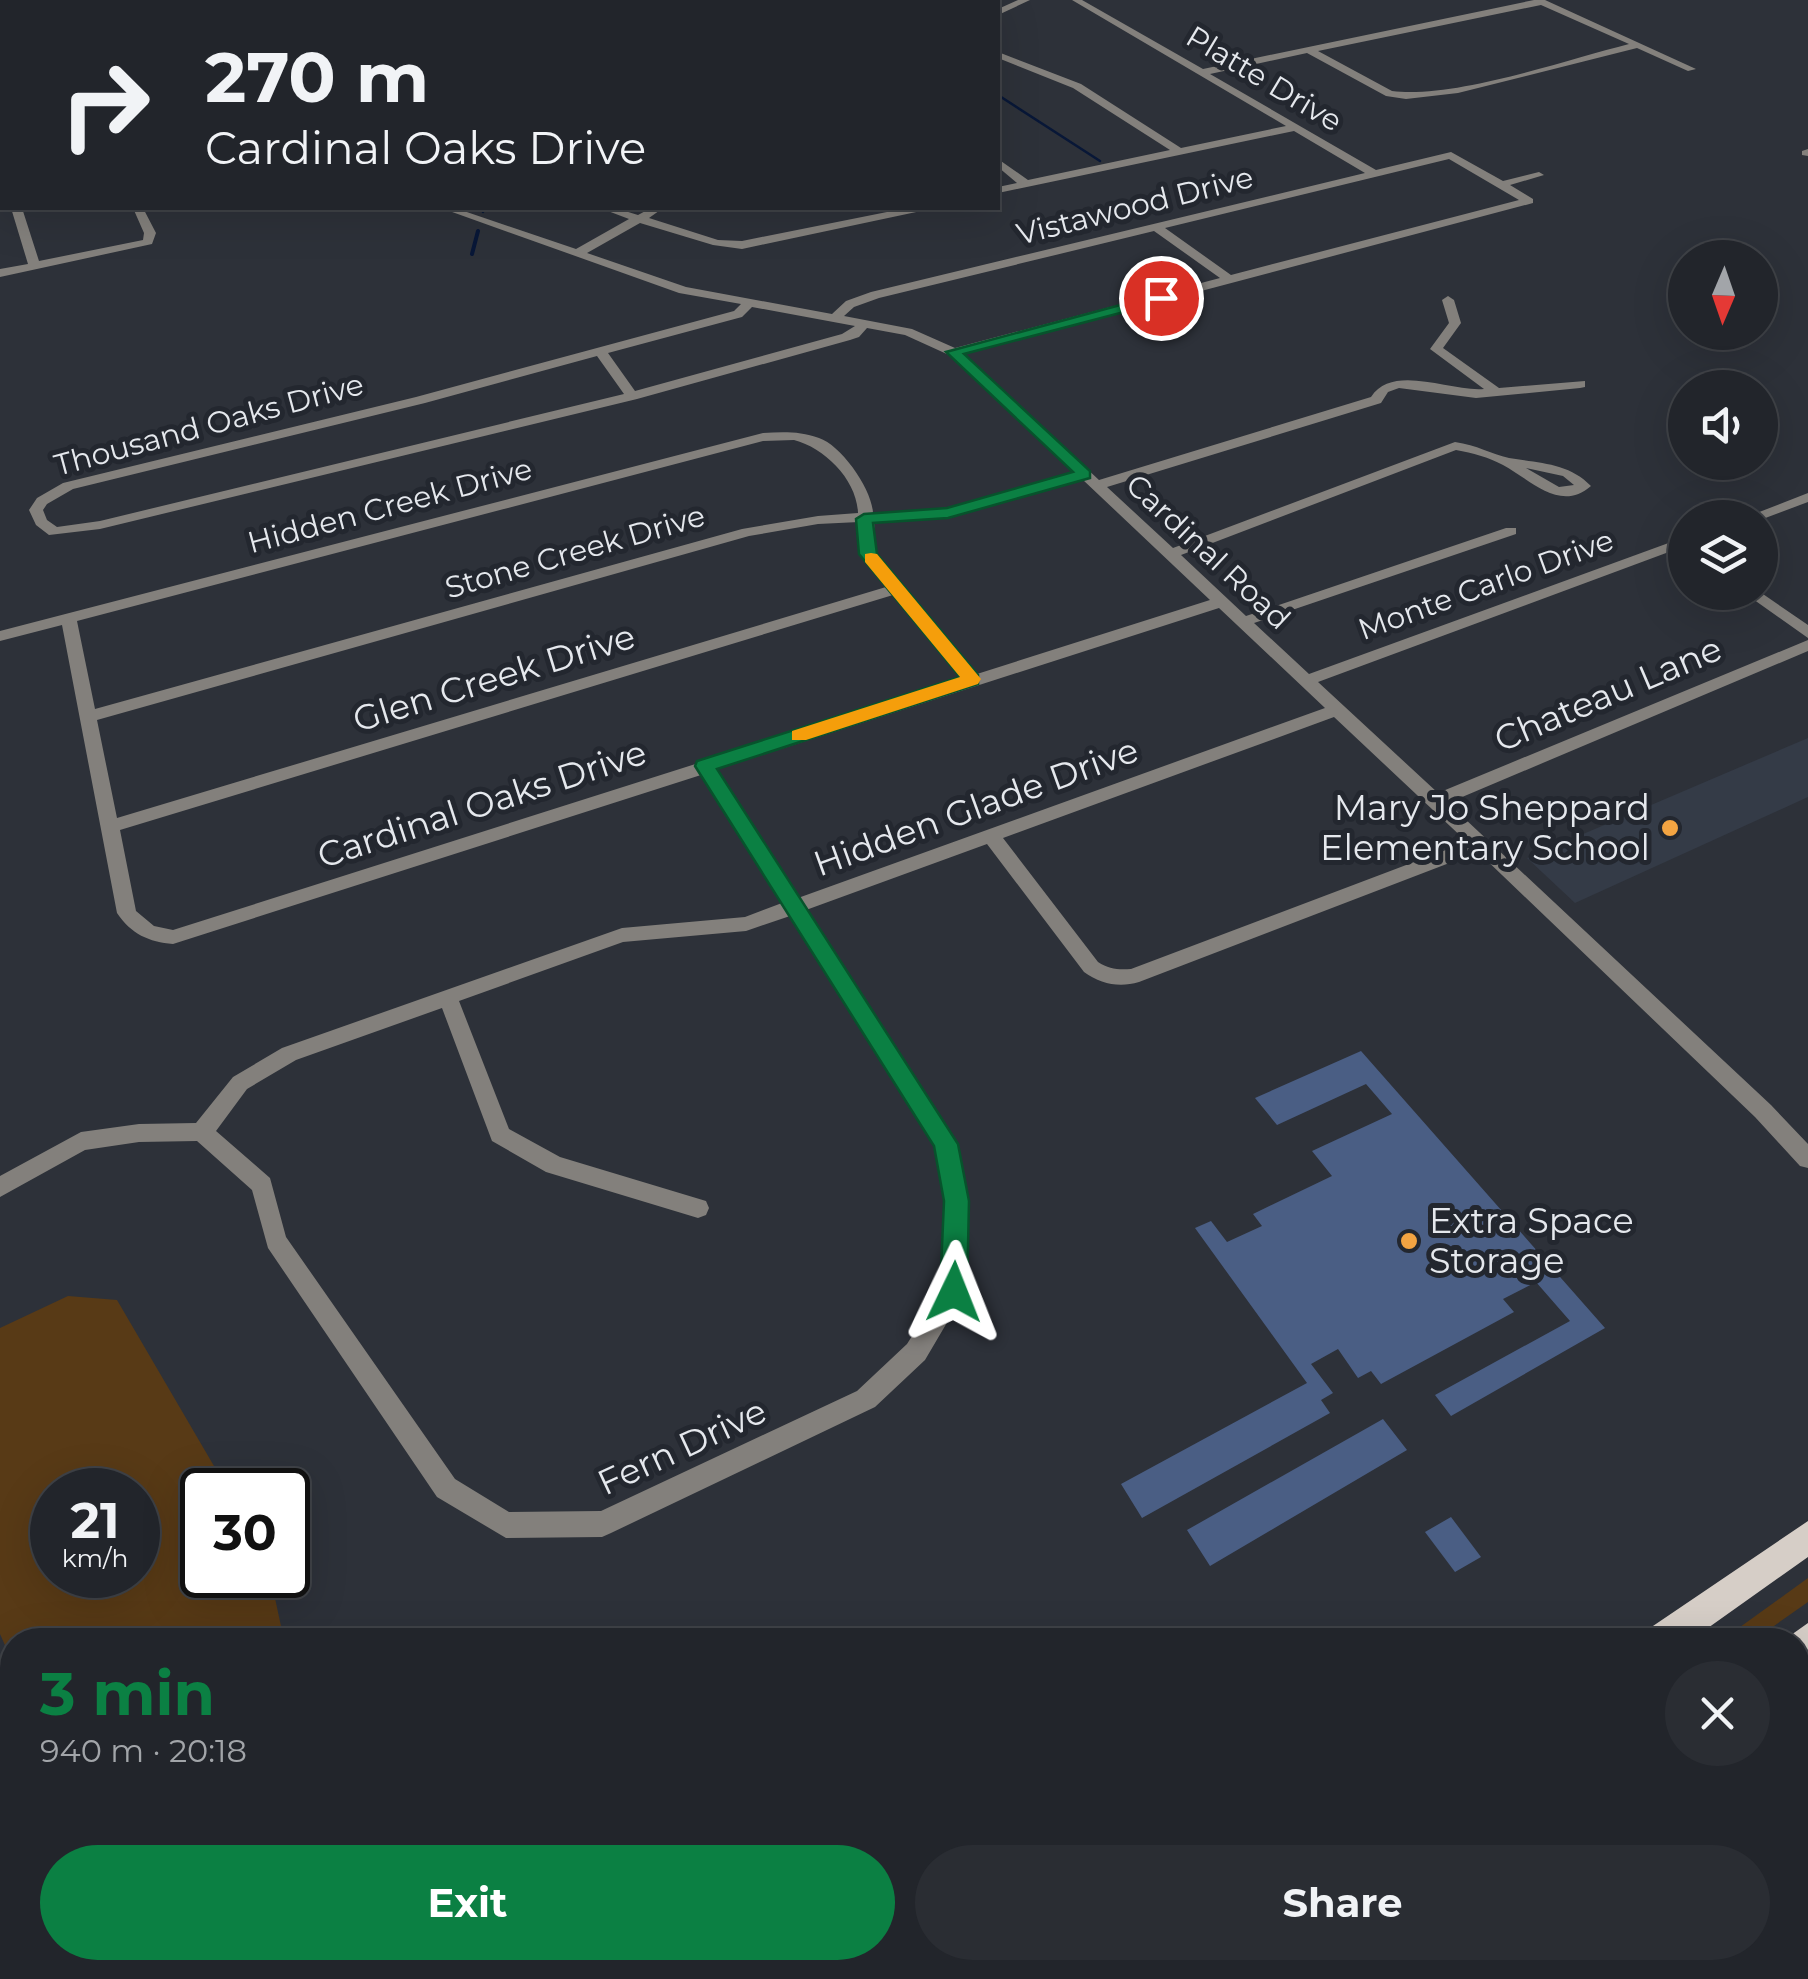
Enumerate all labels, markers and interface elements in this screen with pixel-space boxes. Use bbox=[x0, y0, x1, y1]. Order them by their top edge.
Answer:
street label: Platte Drive bbox=[1180, 18, 1349, 140]
text: 270 m bbox=[205, 34, 429, 120]
icon: right bbox=[40, 40, 170, 170]
text: Cardinal Oaks Drive bbox=[205, 120, 646, 175]
street label: Vistawood Drive bbox=[1013, 158, 1257, 253]
north arrow bbox=[1668, 240, 1778, 350]
map controls bbox=[1668, 240, 1778, 610]
pin bbox=[1119, 256, 1204, 341]
icon: arrive bbox=[1134, 271, 1189, 326]
street label: Thousand Oaks Drive bbox=[50, 365, 368, 484]
button: sound bbox=[1668, 370, 1778, 480]
street label: Hidden Creek Drive bbox=[244, 450, 536, 561]
street label: Cardinal Road bbox=[1119, 466, 1298, 637]
street label: Stone Creek Drive bbox=[441, 497, 709, 606]
button: layers bbox=[1668, 500, 1778, 610]
street label: Monte Carlo Drive bbox=[1353, 521, 1619, 648]
street label: Glen Creek Drive bbox=[348, 614, 640, 741]
street label: Chateau Lane bbox=[1488, 626, 1728, 761]
street label: Hidden Glade Drive bbox=[808, 728, 1144, 885]
street label: Cardinal Oaks Drive bbox=[312, 730, 652, 877]
place label: Mary Jo Sheppard Elementary School bbox=[1320, 786, 1650, 869]
marker: Mary Jo Sheppard Elementary School bbox=[1659, 817, 1681, 839]
place label: Extra Space Storage bbox=[1429, 1199, 1634, 1282]
marker: Extra Space Storage bbox=[1398, 1230, 1420, 1252]
position arrow bbox=[902, 1240, 1006, 1344]
street label: Fern Drive bbox=[591, 1389, 773, 1504]
speed limit sign: 30 bbox=[180, 1468, 310, 1598]
text: 21 bbox=[70, 1490, 120, 1551]
text: km/h bbox=[62, 1543, 128, 1573]
text: 3 min bbox=[40, 1657, 215, 1730]
button: close bbox=[1665, 1661, 1770, 1766]
text: 940 m · 20:18 bbox=[40, 1731, 247, 1770]
button: Exit bbox=[40, 1845, 895, 1960]
button: Share bbox=[915, 1845, 1770, 1960]

